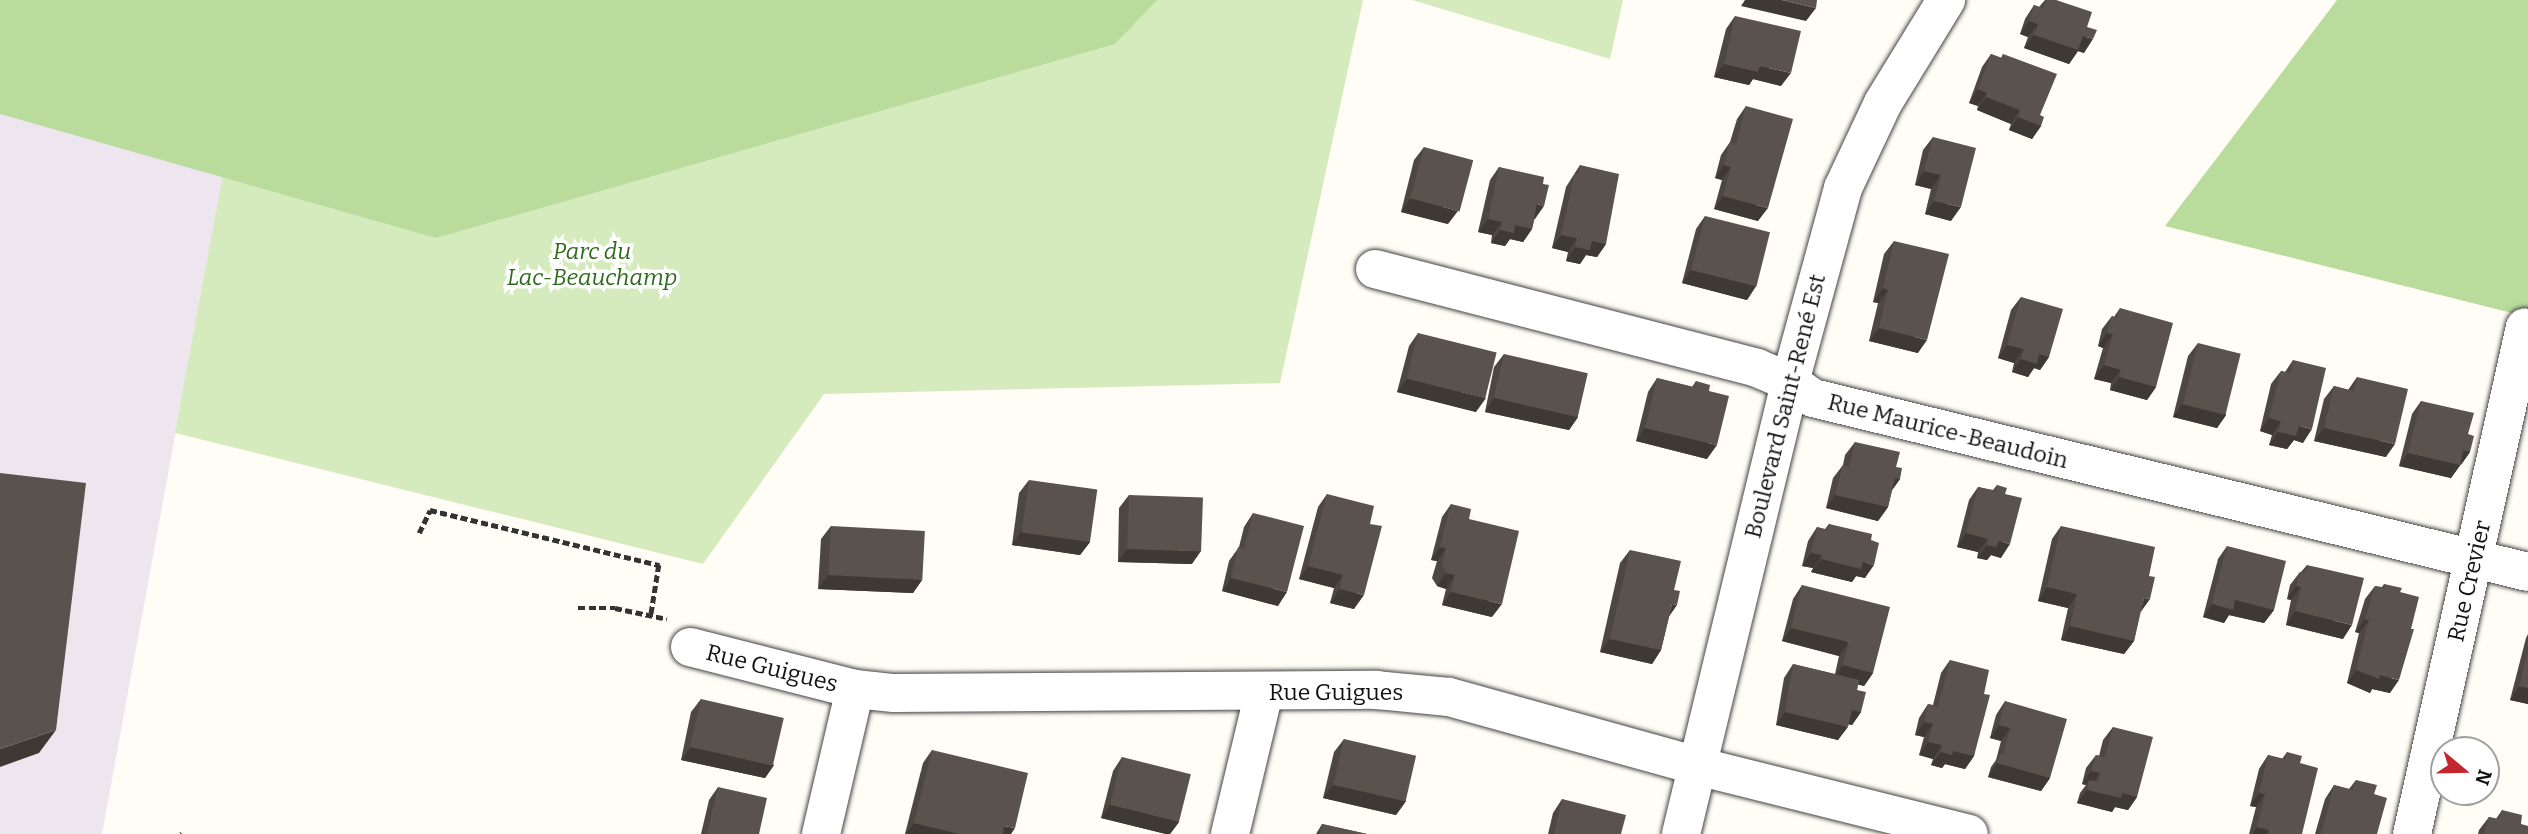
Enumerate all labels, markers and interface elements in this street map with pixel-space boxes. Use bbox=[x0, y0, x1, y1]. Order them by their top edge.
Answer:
park label: Parc du Lac-Beauchamp bbox=[507, 237, 677, 291]
street label: Boulevard Saint-René Est bbox=[1739, 271, 1831, 541]
street label: Rue Maurice-Beaudoin bbox=[1825, 388, 2071, 474]
street label: Rue Crevier bbox=[2442, 518, 2496, 644]
street label: Rue Guigues bbox=[703, 638, 841, 698]
street label: Rue Guigues bbox=[1269, 678, 1403, 706]
north arrow bbox=[2430, 736, 2500, 806]
text: N bbox=[2470, 767, 2497, 788]

